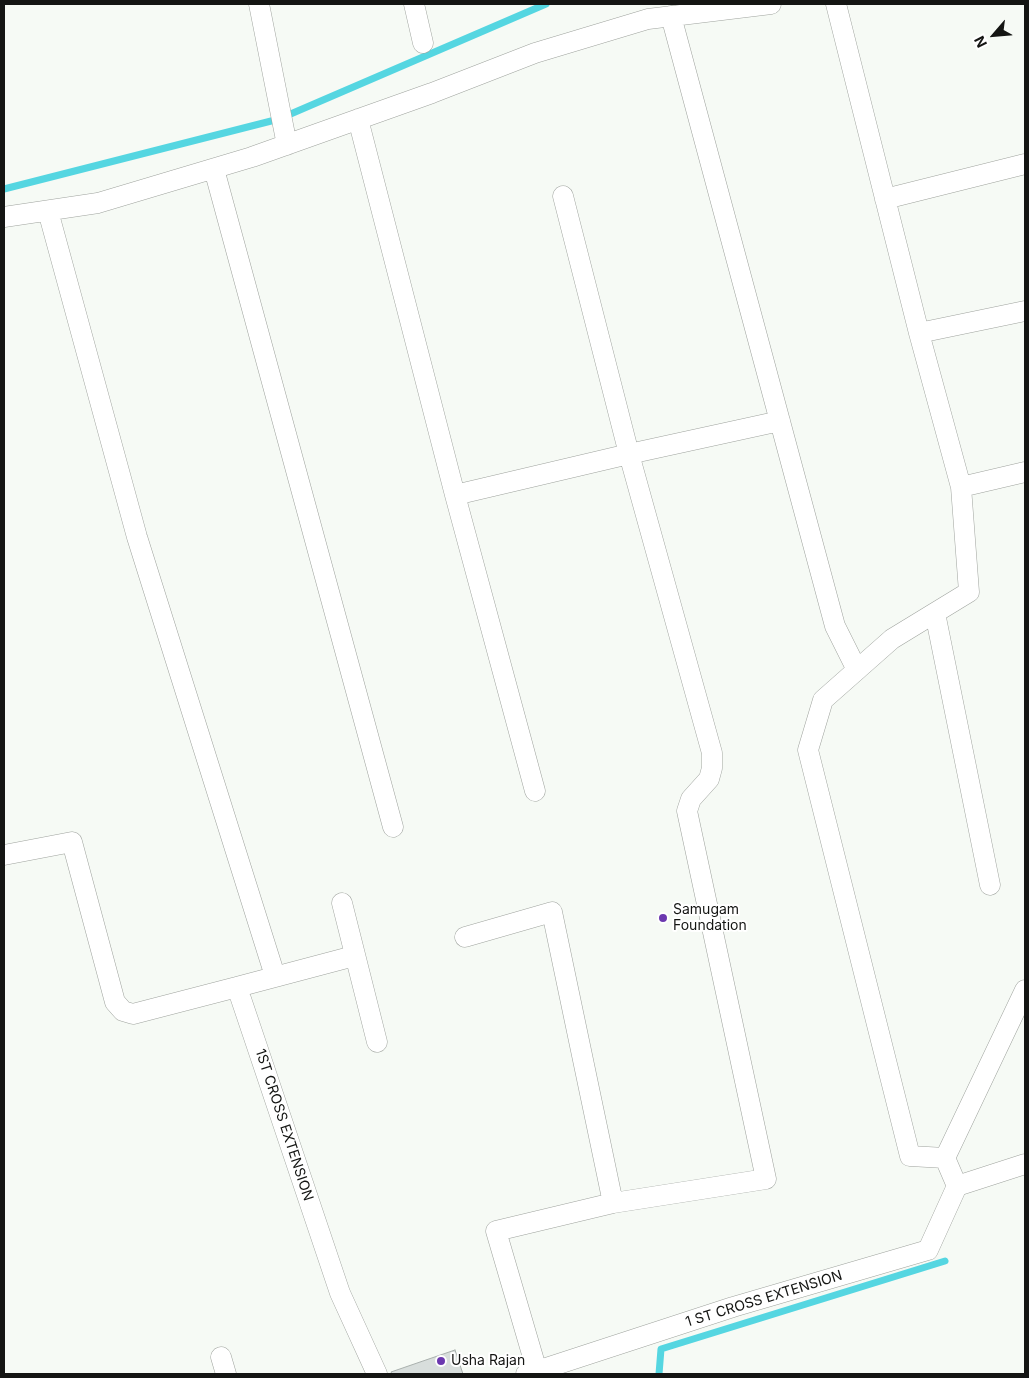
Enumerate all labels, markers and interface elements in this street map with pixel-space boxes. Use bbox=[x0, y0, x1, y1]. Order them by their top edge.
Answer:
north arrow bbox=[969, 10, 1019, 60]
text: N bbox=[970, 33, 990, 51]
place label: Samugam Foundation bbox=[673, 902, 747, 934]
marker: Samugam Foundation bbox=[657, 912, 669, 924]
street label: 1ST CROSS EXTENSION bbox=[251, 1047, 317, 1203]
street label: 1 ST CROSS EXTENSION bbox=[684, 1267, 844, 1331]
place label: Usha Rajan bbox=[451, 1353, 525, 1369]
marker: Usha Rajan bbox=[435, 1355, 447, 1367]

